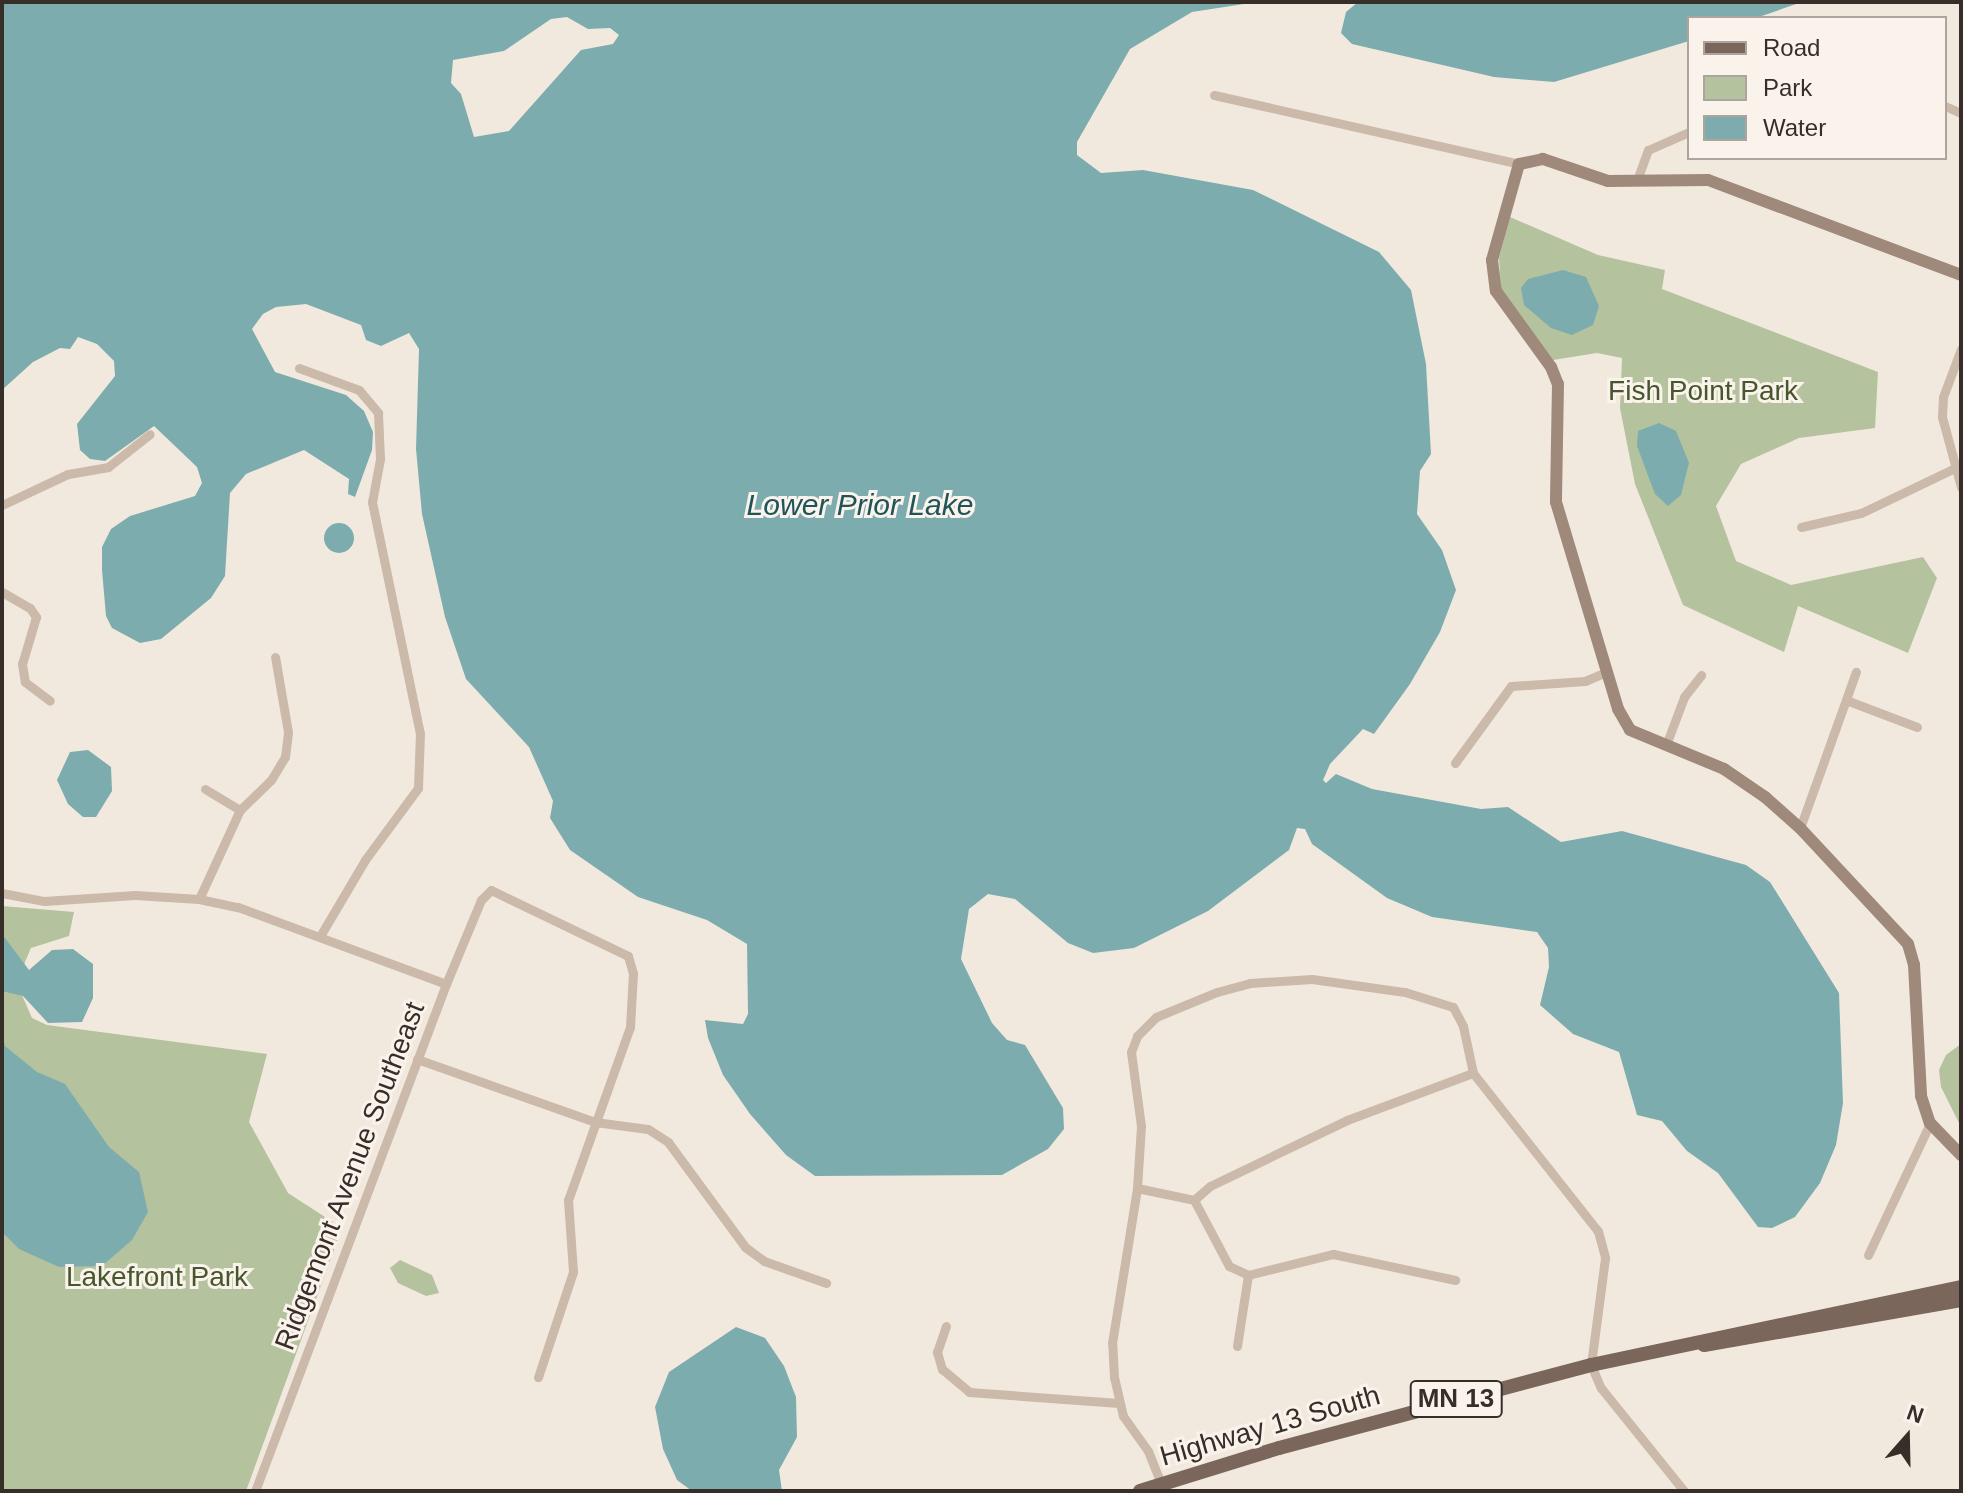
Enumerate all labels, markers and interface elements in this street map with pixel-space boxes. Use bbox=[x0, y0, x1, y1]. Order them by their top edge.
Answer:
legend bbox=[1687, 16, 1947, 160]
text: Road bbox=[1763, 34, 1820, 61]
text: Park bbox=[1763, 74, 1812, 101]
text: Water bbox=[1763, 114, 1826, 141]
park label: Fish Point Park bbox=[1608, 374, 1798, 408]
water label: Lower Prior Lake bbox=[747, 487, 973, 523]
street label: Ridgemont Avenue Southeast bbox=[268, 997, 432, 1355]
park label: Lakefront Park bbox=[66, 1260, 248, 1294]
road number: MN 13 bbox=[1408, 1377, 1504, 1421]
street label: Highway 13 South bbox=[1156, 1379, 1384, 1473]
north arrow bbox=[1867, 1397, 1947, 1477]
text: N bbox=[1904, 1400, 1927, 1428]

